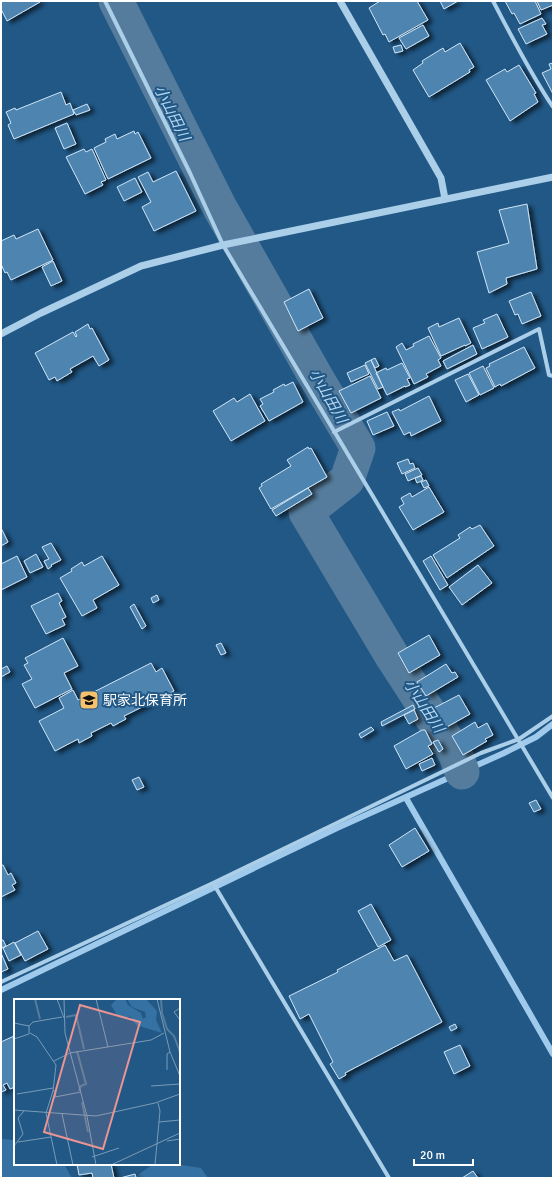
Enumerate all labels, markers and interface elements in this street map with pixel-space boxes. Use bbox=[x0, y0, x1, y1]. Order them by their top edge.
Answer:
water label: 小山田川 bbox=[150, 82, 195, 146]
water label: 小山田川 bbox=[305, 366, 352, 428]
water label: 小山田川 bbox=[400, 676, 449, 738]
school or university icon: 駅家北保育所 bbox=[78, 689, 100, 711]
place label: 駅家北保育所 bbox=[103, 692, 187, 709]
inset map bbox=[14, 999, 180, 1165]
scale bar bbox=[414, 1141, 473, 1167]
text: 20 m bbox=[420, 1148, 445, 1163]

